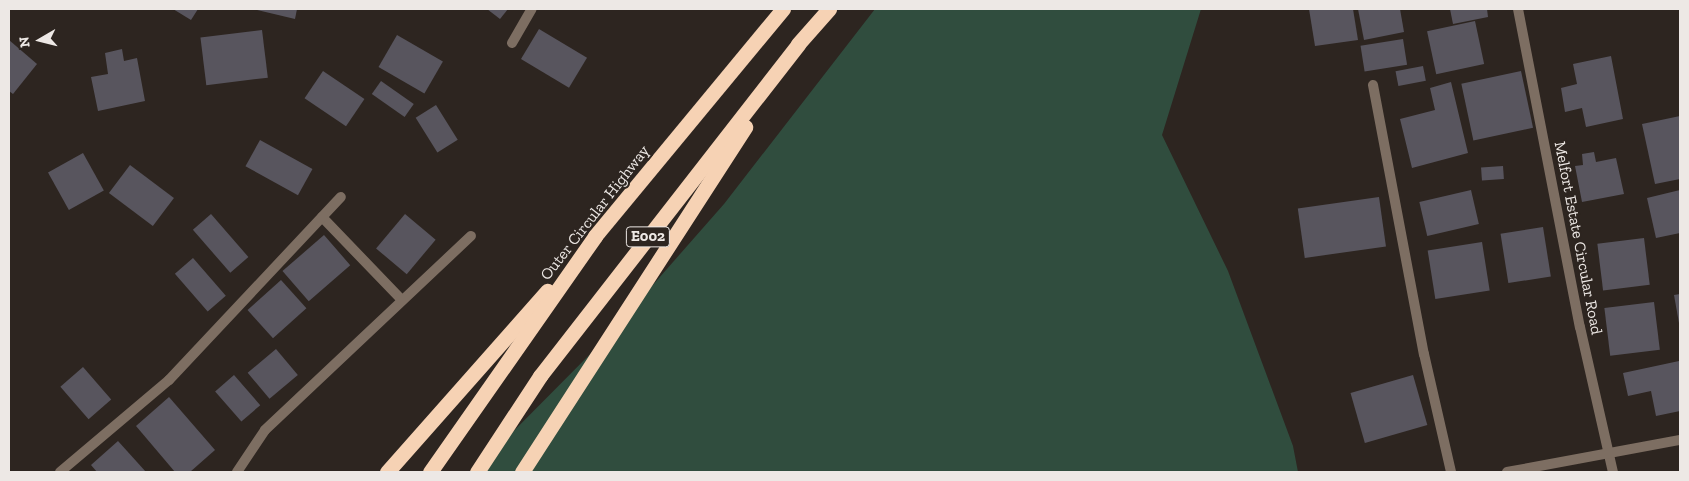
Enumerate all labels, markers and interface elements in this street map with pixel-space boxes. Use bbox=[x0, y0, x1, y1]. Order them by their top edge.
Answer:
north arrow bbox=[15, 15, 65, 65]
text: N bbox=[15, 36, 34, 49]
street label: Melfort Estate Circular Road bbox=[1550, 140, 1606, 336]
street label: Outer Circular Highway bbox=[536, 141, 654, 285]
road number: E002 bbox=[626, 224, 670, 250]

